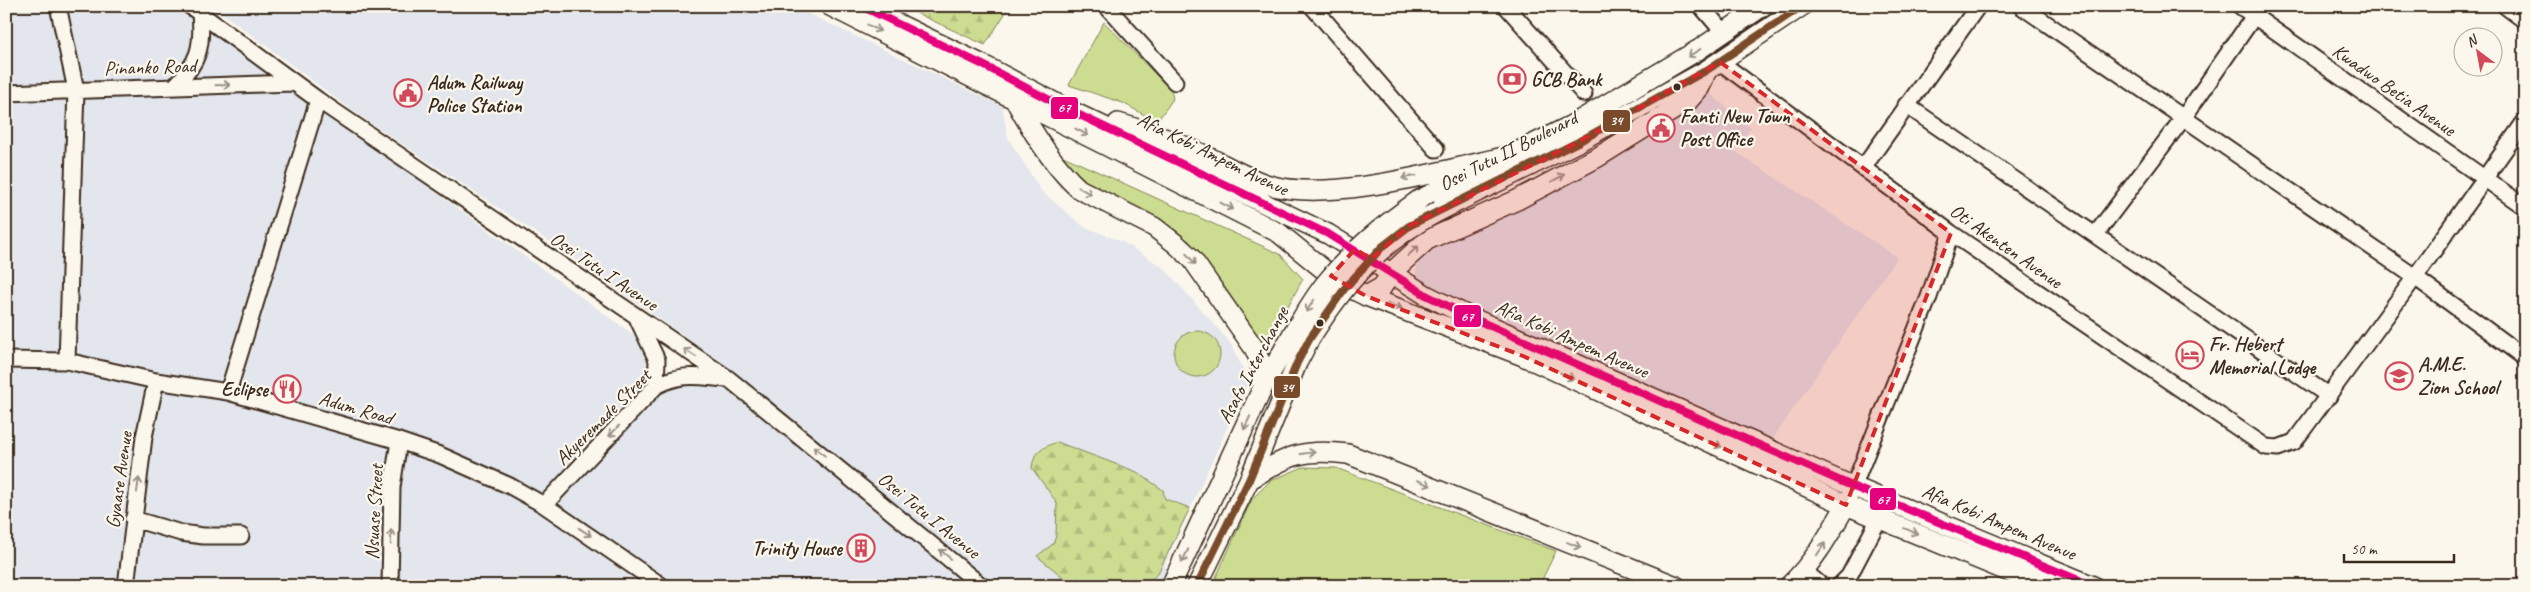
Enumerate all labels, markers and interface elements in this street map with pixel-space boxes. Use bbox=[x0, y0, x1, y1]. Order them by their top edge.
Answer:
one-way arrow bbox=[866, 24, 881, 33]
north arrow bbox=[2454, 28, 2504, 78]
text: N bbox=[2463, 31, 2482, 51]
street label: Kwadwo Betia Avenue bbox=[2328, 38, 2462, 143]
one-way arrow bbox=[1687, 48, 1701, 58]
street label: Pinanko Road bbox=[104, 53, 200, 81]
bank icon: GCB Bank bbox=[1497, 64, 1527, 94]
place label: GCB Bank bbox=[1531, 67, 1603, 92]
place label: Adum Railway Police Station bbox=[427, 70, 524, 118]
public building icon: Adum Railway Police Station bbox=[393, 78, 423, 108]
one-way arrow bbox=[215, 80, 231, 90]
unlabelled marker bbox=[1672, 82, 1682, 92]
line badge: 67 bbox=[1050, 96, 1079, 120]
text: 67 bbox=[1058, 99, 1072, 116]
street label: Osei Tutu II Boulevard bbox=[1435, 104, 1584, 197]
place label: Fanti New Town Post Office bbox=[1680, 104, 1790, 152]
street label: Afia Kobi Ampem Avenue bbox=[1133, 107, 1294, 202]
line badge: 34 bbox=[1602, 109, 1631, 133]
text: 34 bbox=[1610, 112, 1624, 129]
public building icon: Fanti New Town Post Office bbox=[1646, 113, 1676, 143]
one-way arrow bbox=[1074, 128, 1089, 137]
one-way arrow bbox=[1402, 173, 1418, 183]
one-way arrow bbox=[1550, 173, 1565, 183]
one-way arrow bbox=[1078, 187, 1092, 197]
street label: Oti Akenten Avenue bbox=[1945, 198, 2068, 295]
one-way arrow bbox=[1219, 201, 1234, 211]
street label: Osei Tutu I Avenue bbox=[545, 226, 664, 317]
one-way arrow bbox=[1407, 245, 1420, 257]
one-way arrow bbox=[1185, 253, 1197, 266]
street label: Afia Kobi Ampem Avenue bbox=[1492, 294, 1654, 385]
one-way arrow bbox=[1305, 299, 1315, 313]
street label: Asafo Interchange bbox=[1212, 301, 1295, 428]
one-way arrow bbox=[1386, 302, 1402, 311]
line badge: 67 bbox=[1453, 304, 1482, 328]
text: 67 bbox=[1461, 308, 1475, 325]
unlabelled marker bbox=[1315, 318, 1325, 328]
place label: Fr. Hebert Memorial Lodge bbox=[2209, 332, 2316, 380]
hotel icon: Fr. Hebert Memorial Lodge bbox=[2175, 340, 2205, 370]
one-way arrow bbox=[683, 348, 697, 358]
place label: A.M.E. Zion School bbox=[2418, 352, 2502, 400]
school or university icon: A.M.E. Zion School bbox=[2384, 361, 2414, 391]
street label: Akyeremade Street bbox=[550, 362, 658, 470]
one-way arrow bbox=[1559, 371, 1574, 381]
restaurant icon: Eclipse bbox=[272, 374, 302, 404]
line badge: 34 bbox=[1273, 375, 1301, 399]
place label: Eclipse bbox=[221, 377, 269, 402]
text: 34 bbox=[1281, 379, 1295, 396]
street label: Adum Road bbox=[316, 386, 399, 431]
one-way arrow bbox=[1241, 415, 1251, 430]
one-way arrow bbox=[608, 425, 620, 437]
street label: Gyaase Avenue bbox=[100, 429, 138, 530]
one-way arrow bbox=[1707, 440, 1722, 449]
one-way arrow bbox=[813, 446, 826, 457]
one-way arrow bbox=[1300, 447, 1316, 457]
street label: Nsuase Street bbox=[359, 461, 389, 560]
street label: Osei Tutu I Avenue bbox=[873, 466, 986, 565]
one-way arrow bbox=[133, 477, 143, 493]
street label: Afia Kobi Ampem Avenue bbox=[1918, 478, 2081, 566]
one-way arrow bbox=[1416, 479, 1431, 489]
line badge: 67 bbox=[1869, 487, 1897, 511]
text: 67 bbox=[1877, 491, 1891, 508]
one-way arrow bbox=[577, 527, 591, 537]
one-way arrow bbox=[1903, 527, 1918, 537]
one-way arrow bbox=[386, 529, 396, 546]
scale bar bbox=[2344, 532, 2454, 564]
building icon: Trinity House bbox=[846, 533, 876, 563]
place label: Trinity House bbox=[752, 536, 843, 561]
text: 50 m bbox=[2351, 540, 2378, 559]
one-way arrow bbox=[1567, 541, 1582, 550]
one-way arrow bbox=[1816, 542, 1826, 556]
one-way arrow bbox=[939, 548, 952, 559]
one-way arrow bbox=[1180, 548, 1189, 563]

